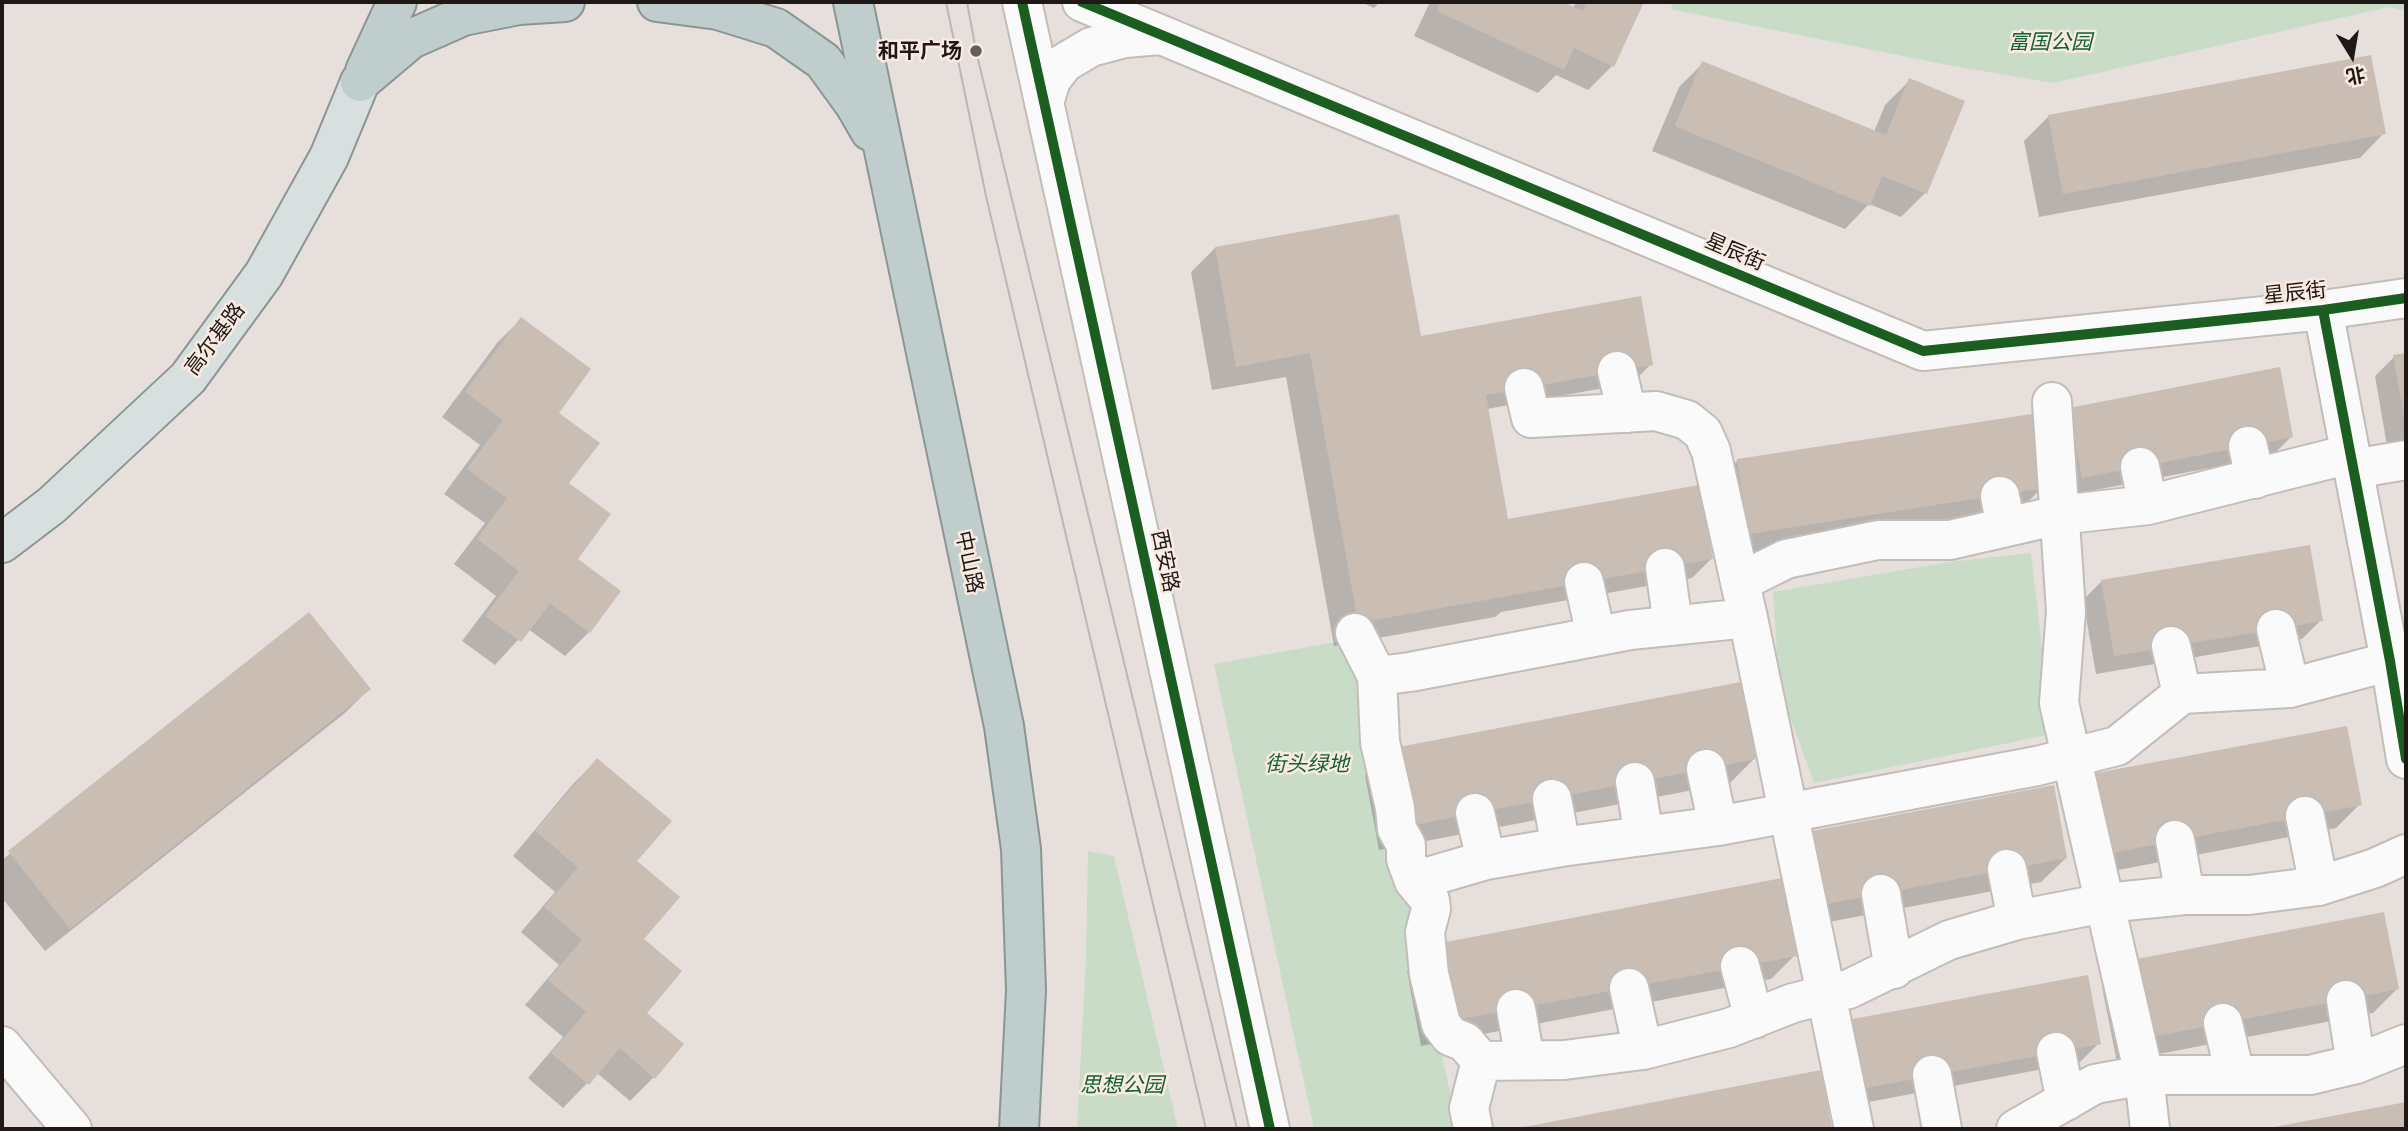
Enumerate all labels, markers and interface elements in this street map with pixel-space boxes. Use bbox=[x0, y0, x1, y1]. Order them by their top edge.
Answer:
north arrow bbox=[2317, 21, 2387, 91]
park label: 富国公园 bbox=[2008, 29, 2092, 55]
place label: 和平广场 bbox=[878, 38, 962, 64]
marker: 和平广场 bbox=[968, 43, 984, 59]
text: 北 bbox=[2344, 62, 2368, 91]
street label: 星辰街 bbox=[1701, 228, 1769, 276]
street label: 星辰街 bbox=[2262, 277, 2328, 309]
street label: 高尔基路 bbox=[180, 298, 250, 380]
street label: 西安路 bbox=[1146, 528, 1184, 594]
street label: 中山路 bbox=[950, 529, 988, 595]
park label: 街头绿地 bbox=[1265, 751, 1349, 777]
park label: 思想公园 bbox=[1080, 1072, 1164, 1098]

